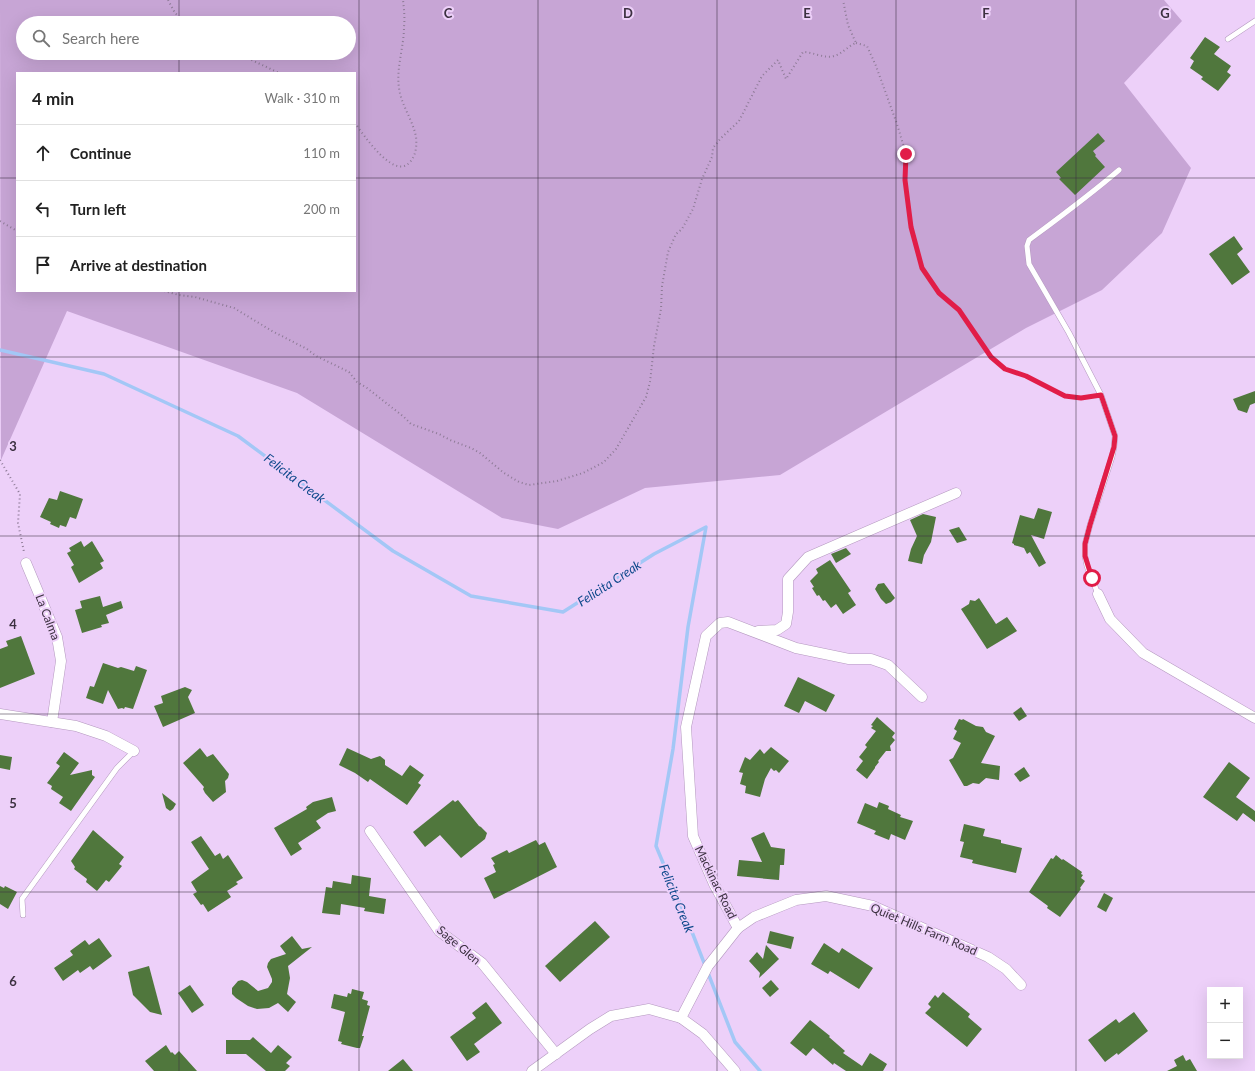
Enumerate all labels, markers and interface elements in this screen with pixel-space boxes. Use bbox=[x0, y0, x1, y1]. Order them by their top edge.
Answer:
text: C bbox=[444, 5, 453, 21]
text: D bbox=[623, 5, 633, 21]
text: E bbox=[803, 5, 811, 21]
text: F bbox=[982, 5, 990, 21]
text: G bbox=[1160, 5, 1170, 21]
search box bbox=[16, 16, 356, 60]
icon: search bbox=[30, 27, 52, 49]
text: Search here bbox=[62, 29, 139, 47]
text: 4 min bbox=[32, 88, 74, 109]
text: Walk · 310 m bbox=[264, 90, 340, 106]
icon: ahead bbox=[32, 142, 54, 164]
text: Continue bbox=[70, 144, 131, 162]
text: 110 m bbox=[303, 145, 340, 161]
route end bbox=[897, 145, 915, 163]
icon: left bbox=[32, 198, 54, 220]
text: Turn left bbox=[70, 200, 126, 218]
text: 200 m bbox=[303, 201, 340, 217]
icon: arrive bbox=[32, 254, 54, 276]
text: Arrive at destination bbox=[70, 256, 207, 274]
text: 3 bbox=[9, 438, 17, 454]
water label: Felicita Creak bbox=[261, 450, 330, 507]
water label: Felicita Creak bbox=[574, 556, 645, 610]
route start bbox=[1083, 569, 1101, 587]
street label: La Calma bbox=[32, 592, 64, 642]
text: 4 bbox=[9, 616, 17, 632]
text: 5 bbox=[9, 795, 17, 811]
street label: Mackinac Road bbox=[692, 843, 740, 921]
water label: Felicita Creak bbox=[656, 861, 698, 936]
street label: Quiet Hills Farm Road bbox=[868, 900, 980, 958]
street label: Sage Glen bbox=[434, 922, 484, 968]
text: 6 bbox=[9, 973, 17, 989]
map controls bbox=[1207, 987, 1243, 1059]
button: + bbox=[1207, 987, 1243, 1023]
button: − bbox=[1207, 1023, 1243, 1059]

